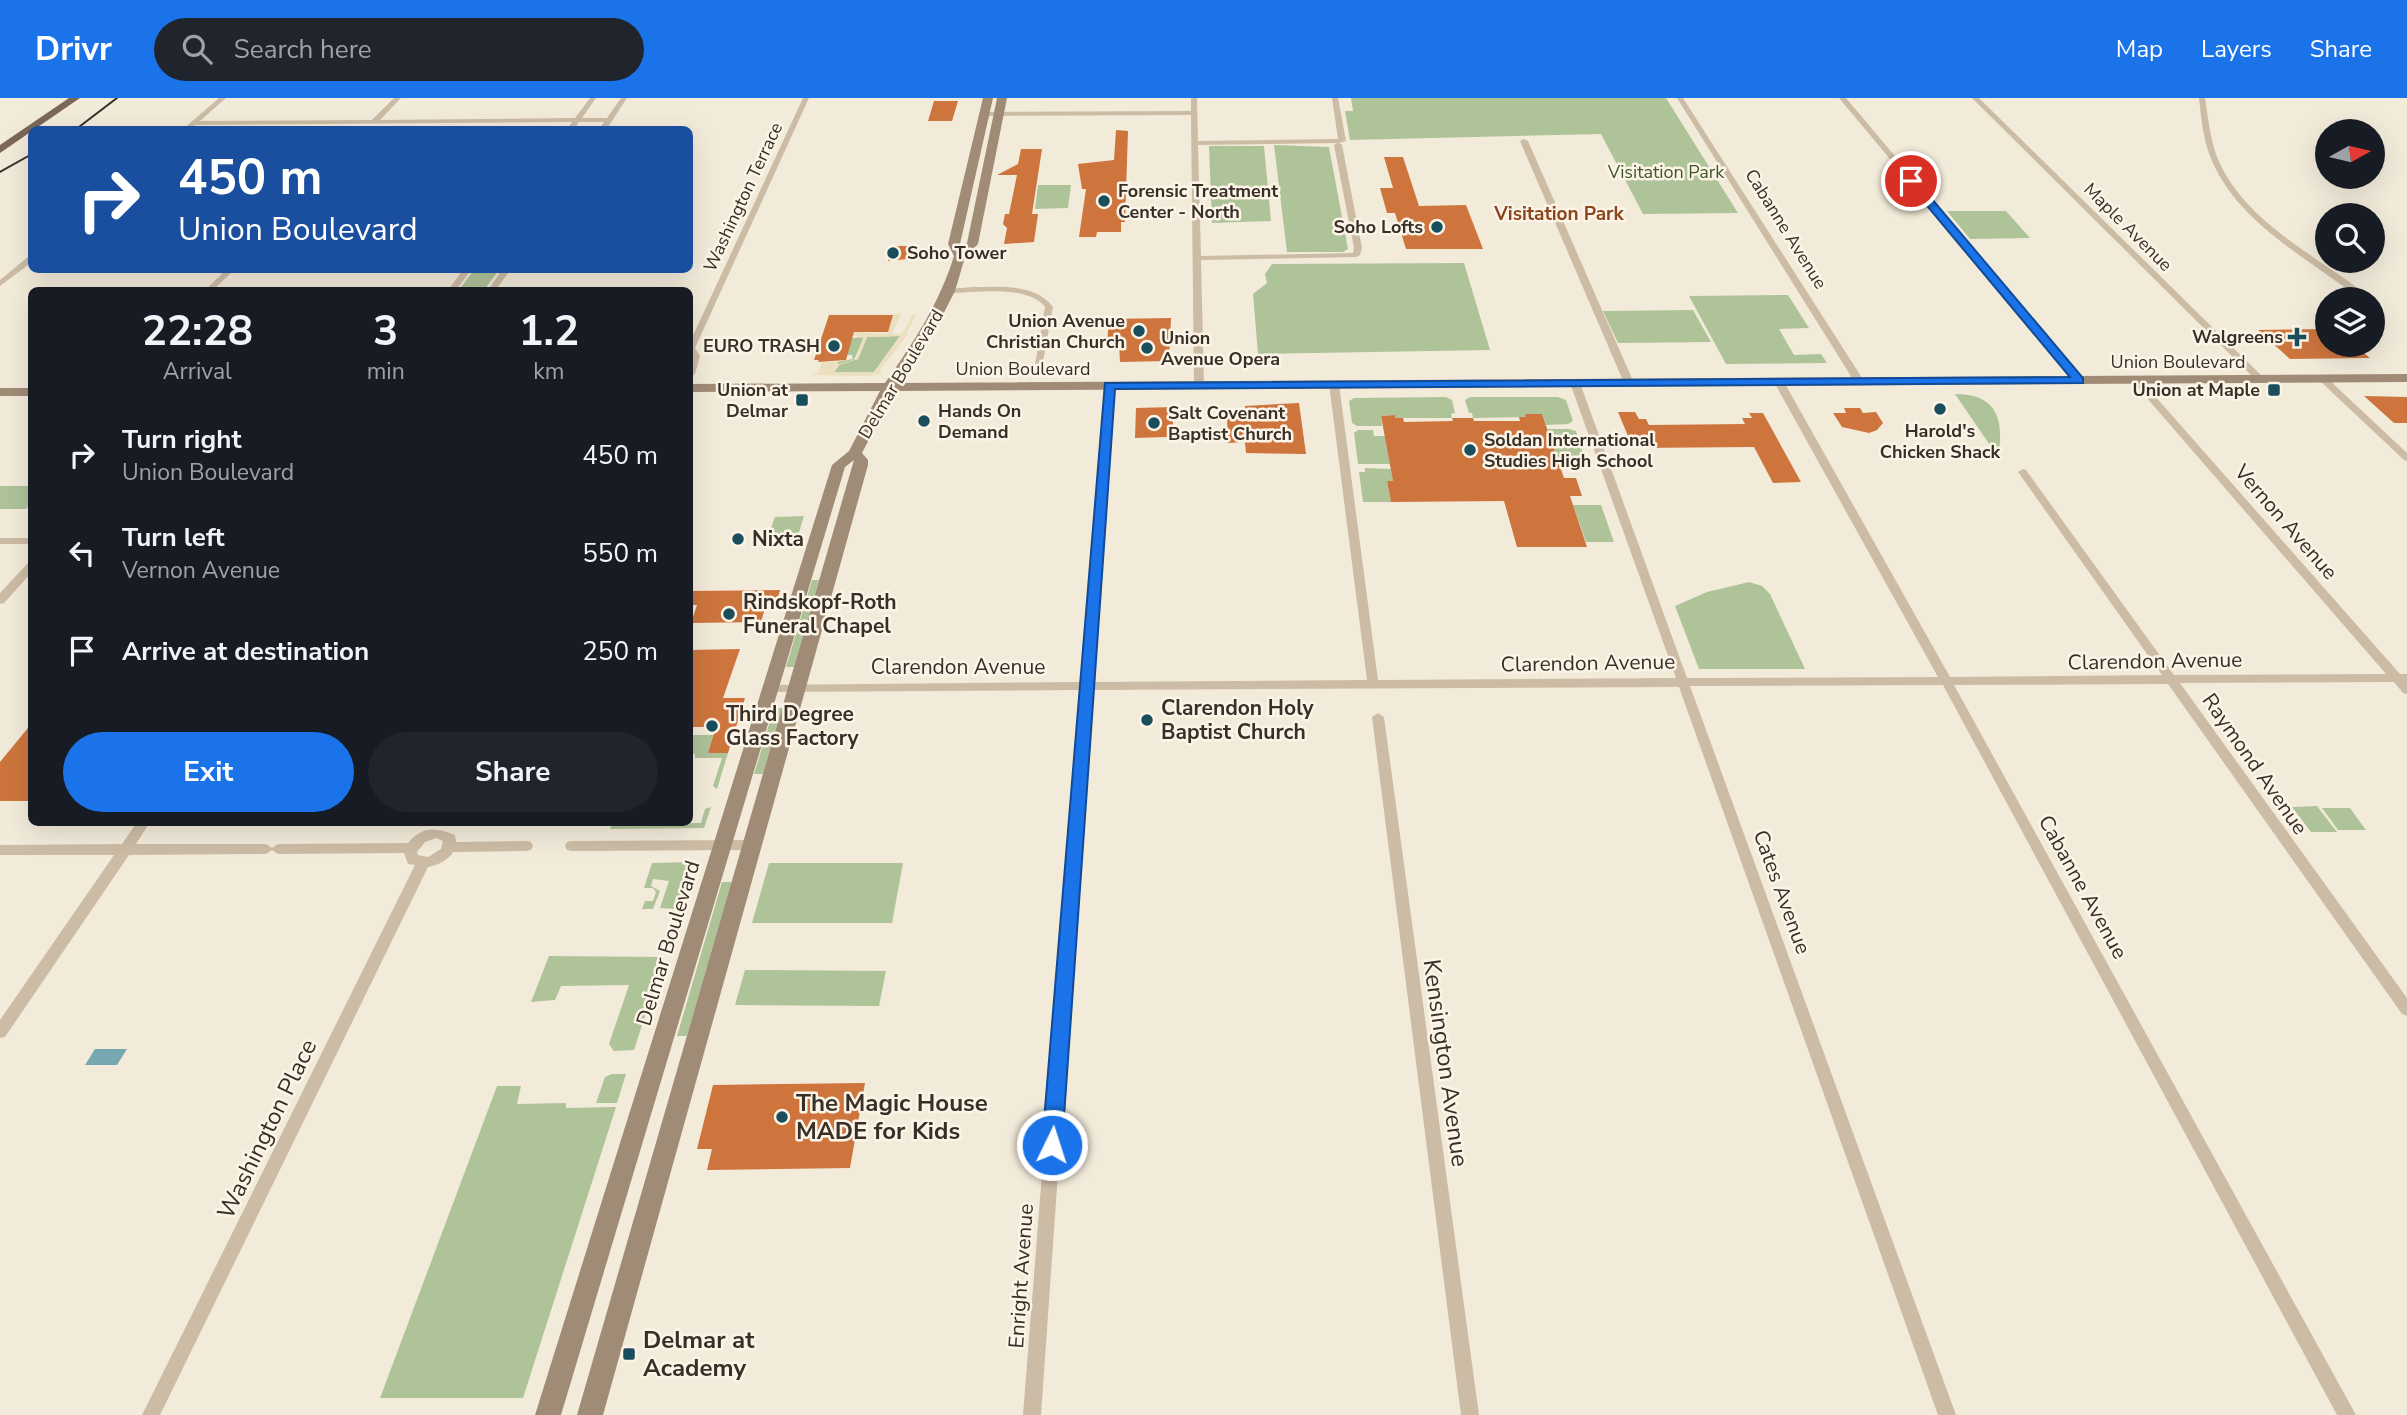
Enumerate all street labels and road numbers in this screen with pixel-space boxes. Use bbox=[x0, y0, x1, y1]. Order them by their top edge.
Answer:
street label: Washington Terrace bbox=[698, 118, 788, 276]
street label: Cabanne Avenue bbox=[1739, 164, 1833, 294]
street label: Maple Avenue bbox=[2078, 177, 2178, 277]
street label: Delmar Boulevard bbox=[853, 305, 949, 443]
street label: Union Boulevard bbox=[2111, 350, 2245, 374]
street label: Union Boulevard bbox=[956, 357, 1090, 381]
street label: Vernon Avenue bbox=[2227, 458, 2344, 586]
street label: Clarendon Avenue bbox=[2067, 645, 2243, 677]
street label: Clarendon Avenue bbox=[1500, 647, 1676, 679]
street label: Clarendon Avenue bbox=[871, 653, 1045, 681]
street label: Raymond Avenue bbox=[2196, 688, 2314, 840]
street label: Cabanne Avenue bbox=[2032, 810, 2134, 964]
street label: Cates Avenue bbox=[1747, 826, 1817, 958]
street label: Delmar Boulevard bbox=[630, 857, 706, 1029]
street label: Kensington Avenue bbox=[1416, 957, 1476, 1169]
street label: Washington Place bbox=[210, 1034, 324, 1224]
street label: Enright Avenue bbox=[1002, 1203, 1040, 1349]

